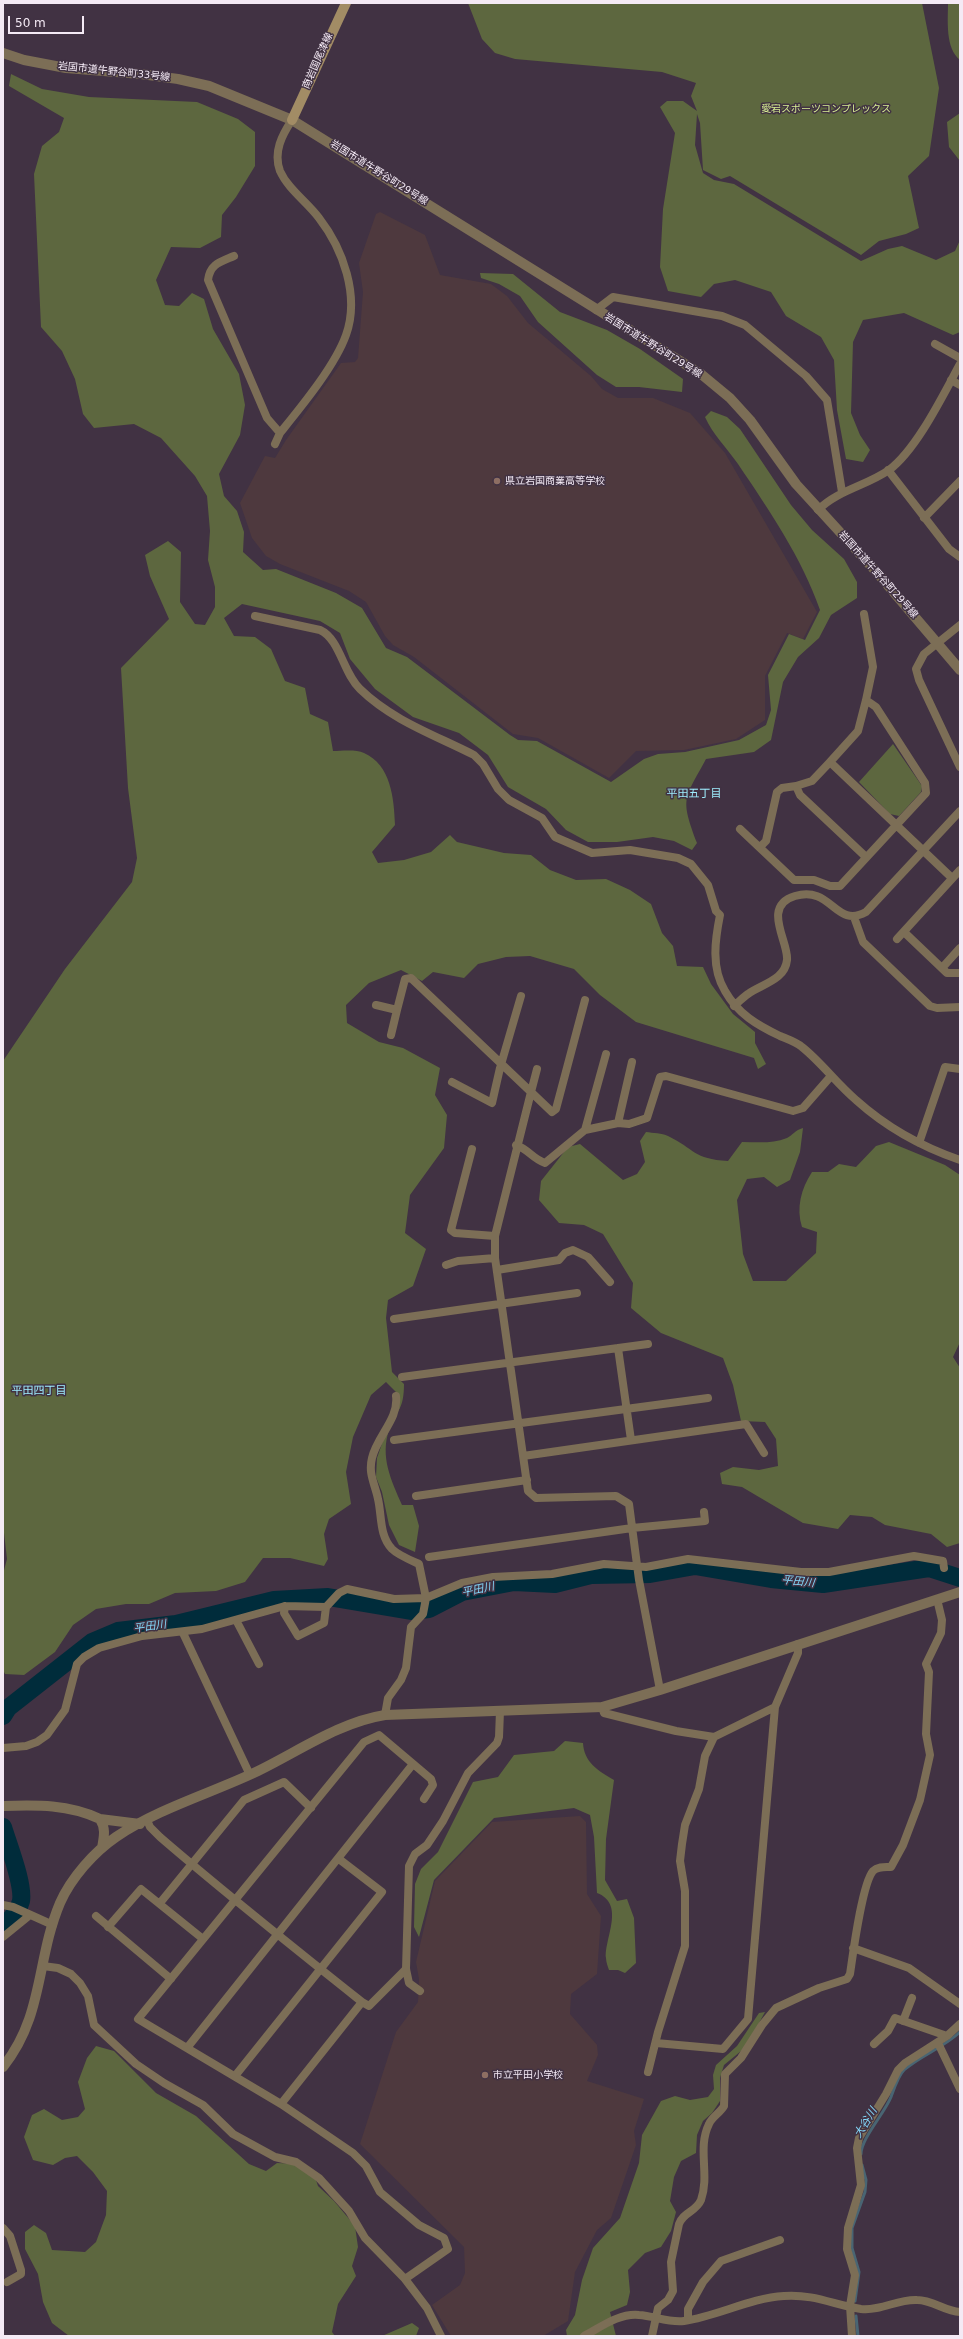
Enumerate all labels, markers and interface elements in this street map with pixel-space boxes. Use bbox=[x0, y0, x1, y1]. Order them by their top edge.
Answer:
scale bar bbox=[10, 8, 86, 34]
text: 50 m bbox=[15, 16, 46, 30]
street label: 南岩国尾津線 bbox=[300, 31, 336, 91]
street label: 岩国市道牛野谷町33号線 bbox=[57, 60, 171, 84]
park label: 愛宕スポーツコンプレックス bbox=[761, 103, 891, 115]
street label: 岩国市道牛野谷町29号線 bbox=[328, 138, 430, 208]
street label: 岩国市道牛野谷町29号線 bbox=[602, 311, 704, 381]
place label: 県立岩国商業高等学校 bbox=[505, 475, 605, 487]
marker: 県立岩国商業高等学校 bbox=[492, 476, 502, 486]
street label: 岩国市道牛野谷町29号線 bbox=[836, 529, 920, 621]
district label: 平田五丁目 bbox=[667, 787, 721, 801]
district label: 平田四丁目 bbox=[12, 1384, 66, 1398]
water label: 平田川 bbox=[781, 1574, 815, 1590]
water label: 平田川 bbox=[460, 1580, 496, 1600]
water label: 平田川 bbox=[133, 1618, 167, 1636]
place label: 市立平田小学校 bbox=[493, 2069, 563, 2081]
marker: 市立平田小学校 bbox=[480, 2070, 490, 2080]
water label: 大谷川 bbox=[852, 2106, 880, 2140]

